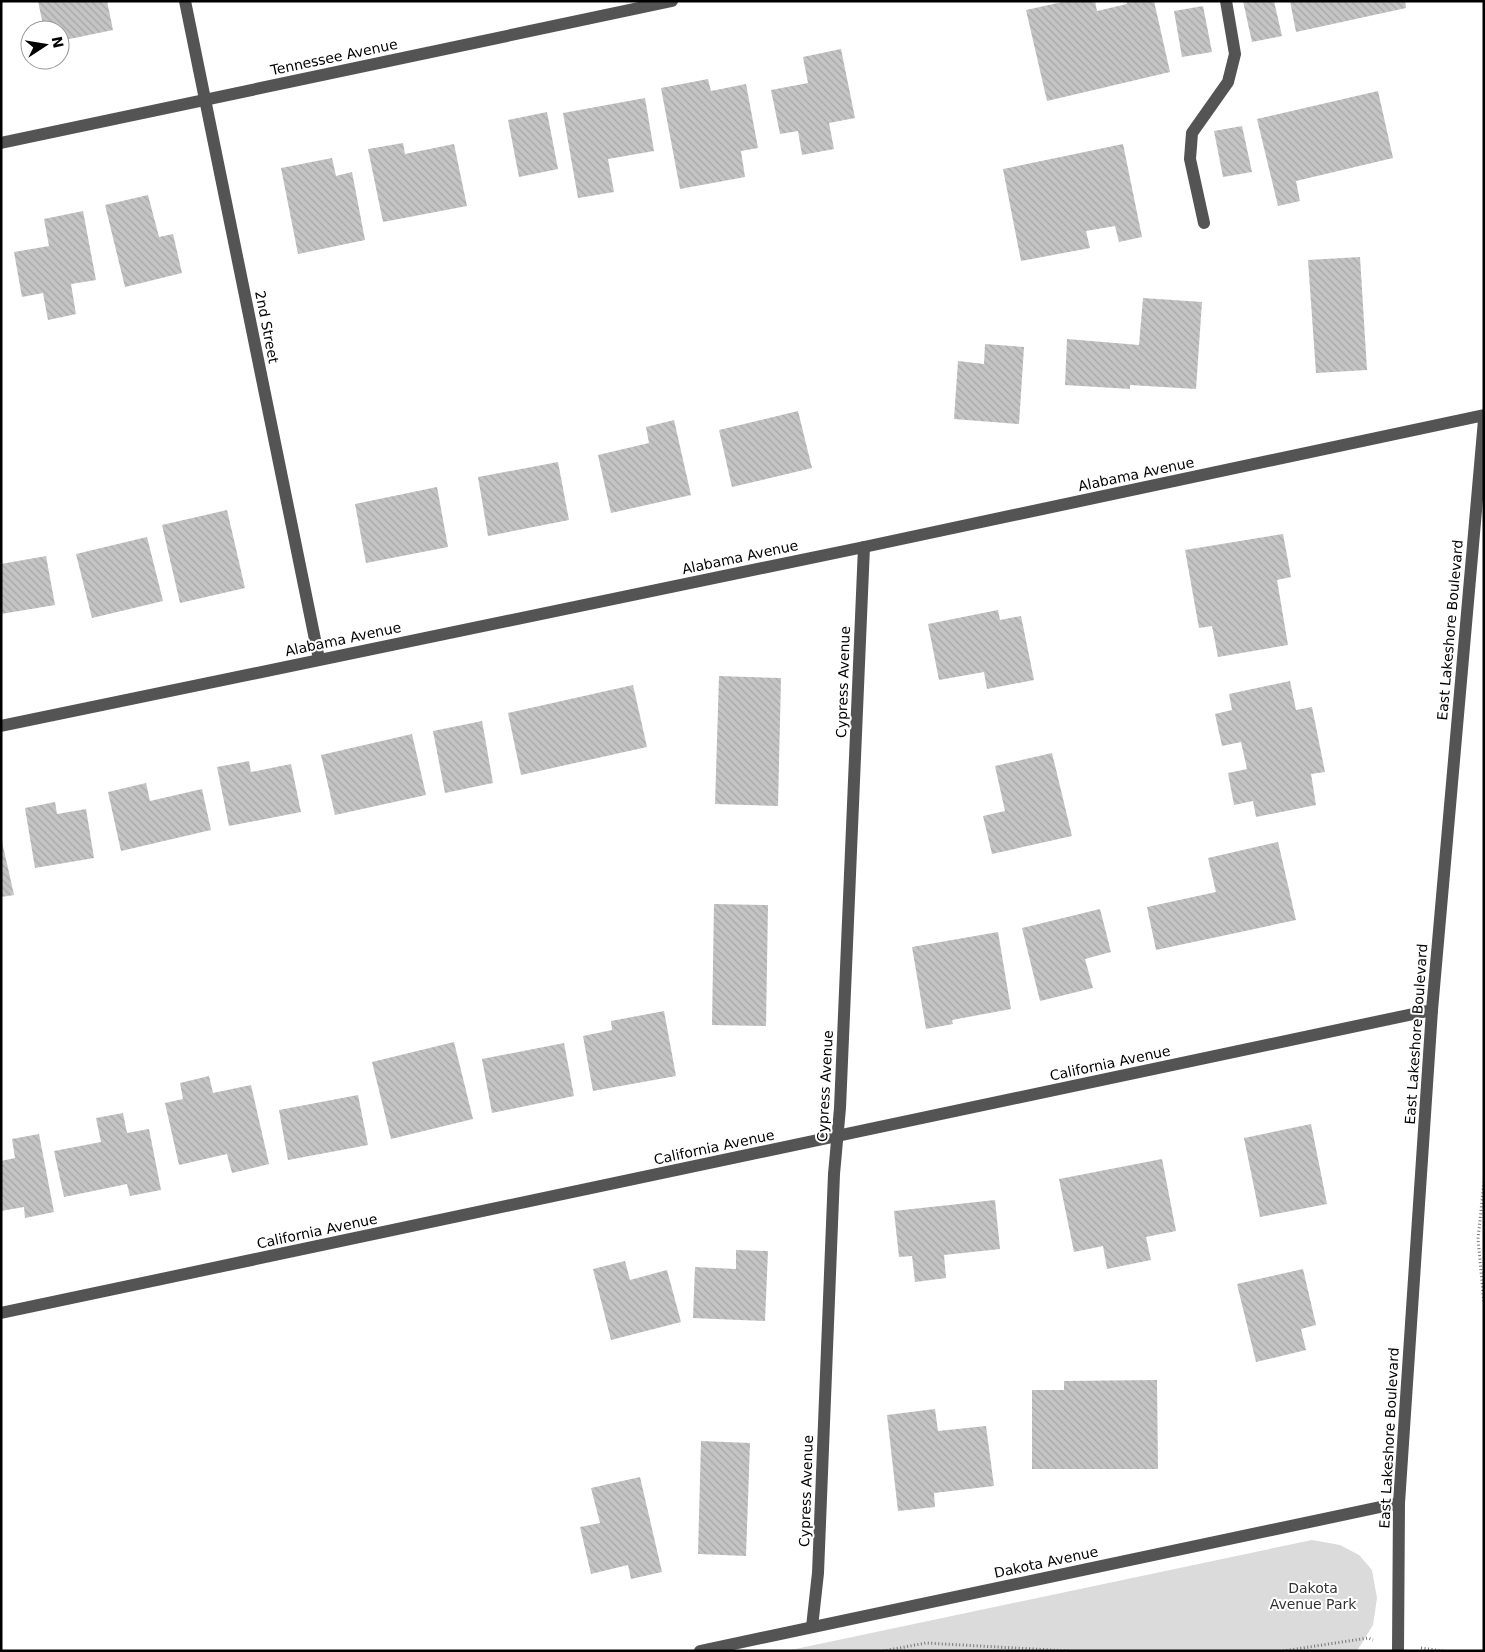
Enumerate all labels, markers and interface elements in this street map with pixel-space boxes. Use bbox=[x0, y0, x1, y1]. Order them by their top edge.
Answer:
north arrow bbox=[20, 20, 70, 70]
text: N bbox=[49, 35, 67, 50]
street label: Tennessee Avenue bbox=[268, 36, 399, 78]
street label: 2nd Street bbox=[252, 289, 282, 365]
street label: Alabama Avenue bbox=[1077, 454, 1195, 494]
street label: Alabama Avenue bbox=[681, 537, 799, 577]
street label: East Lakeshore Boulevard bbox=[1434, 539, 1466, 721]
street label: Alabama Avenue bbox=[284, 619, 402, 659]
street label: Cypress Avenue bbox=[833, 626, 853, 738]
street label: East Lakeshore Boulevard bbox=[1402, 943, 1430, 1125]
street label: Cypress Avenue bbox=[814, 1030, 836, 1142]
street label: California Avenue bbox=[1048, 1042, 1172, 1084]
street label: California Avenue bbox=[652, 1126, 776, 1168]
street label: California Avenue bbox=[255, 1210, 379, 1252]
street label: East Lakeshore Boulevard bbox=[1376, 1347, 1402, 1529]
street label: Cypress Avenue bbox=[796, 1435, 816, 1547]
street label: Dakota Avenue bbox=[992, 1543, 1100, 1581]
park label: Dakota Avenue Park bbox=[1270, 1580, 1357, 1612]

